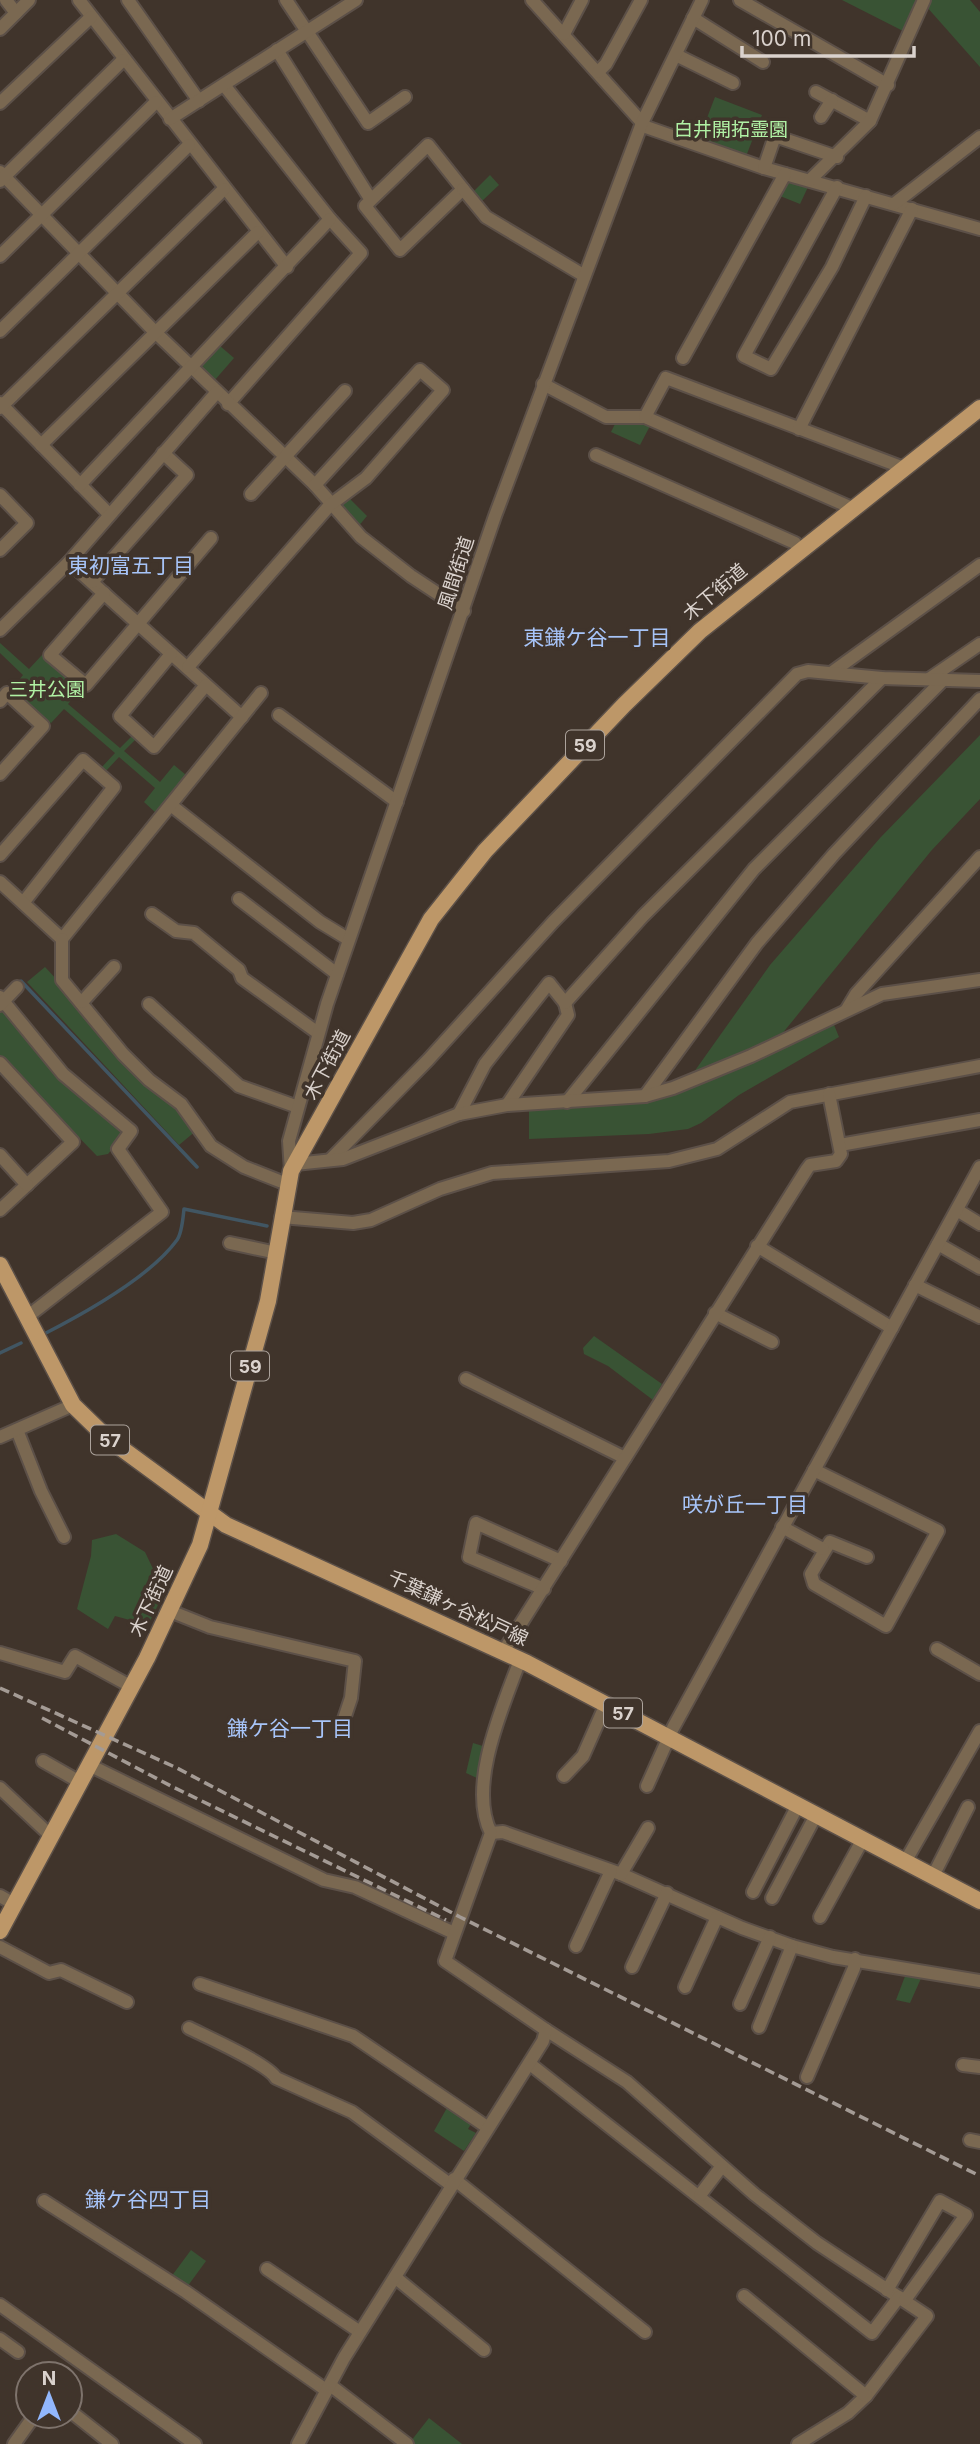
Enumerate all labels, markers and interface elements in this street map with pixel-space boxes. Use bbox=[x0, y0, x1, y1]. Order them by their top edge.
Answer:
scale bar bbox=[742, 14, 914, 58]
text: 100 m bbox=[752, 26, 811, 51]
park label: 白井開拓霊園 bbox=[674, 118, 788, 141]
street label: 風間街道 bbox=[433, 533, 479, 613]
district label: 東初富五丁目 bbox=[68, 553, 194, 578]
street label: 木下街道 bbox=[678, 559, 752, 625]
district label: 東鎌ケ谷一丁目 bbox=[524, 625, 671, 650]
park label: 三井公園 bbox=[9, 678, 85, 701]
road number: 59 bbox=[566, 730, 604, 760]
street label: 木下街道 bbox=[299, 1026, 355, 1104]
road number: 59 bbox=[231, 1352, 269, 1380]
road number: 57 bbox=[91, 1426, 129, 1455]
district label: 咲が丘一丁目 bbox=[682, 1492, 808, 1517]
street label: 木下街道 bbox=[125, 1562, 177, 1640]
street label: 千葉鎌ヶ谷松戸線 bbox=[384, 1565, 532, 1651]
road number: 57 bbox=[604, 1698, 642, 1728]
district label: 鎌ケ谷一丁目 bbox=[227, 1716, 353, 1741]
district label: 鎌ケ谷四丁目 bbox=[85, 2187, 211, 2212]
north arrow bbox=[14, 2360, 84, 2430]
text: N bbox=[42, 2367, 56, 2390]

